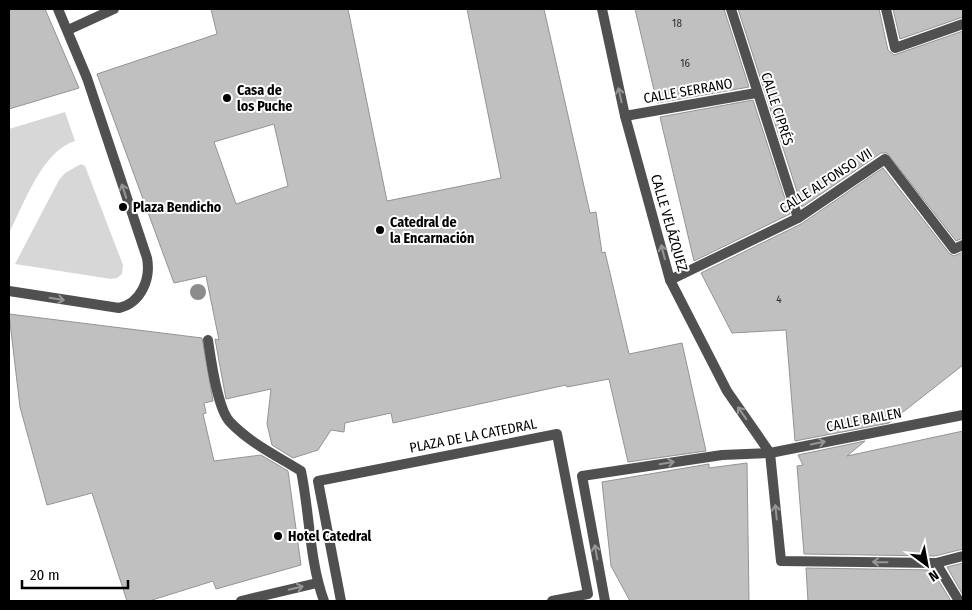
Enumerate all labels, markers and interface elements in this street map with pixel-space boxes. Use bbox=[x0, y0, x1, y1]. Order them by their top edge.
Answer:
house number: 18 bbox=[672, 17, 682, 30]
house number: 16 bbox=[680, 57, 690, 70]
street label: CALLE CIPRÉS bbox=[757, 70, 798, 148]
street label: CALLE SERRANO bbox=[642, 75, 734, 107]
place label: Casa de los Puche bbox=[237, 82, 292, 115]
one-way arrow bbox=[615, 88, 625, 104]
marker: Casa de los Puche bbox=[221, 92, 233, 104]
street label: CALLE ALFONSO VII bbox=[777, 145, 875, 217]
street label: CALLE VELÁZQUEZ bbox=[647, 172, 692, 274]
one-way arrow bbox=[119, 183, 129, 199]
place label: Plaza Bendicho bbox=[133, 199, 222, 216]
marker: Plaza Bendicho bbox=[117, 201, 129, 213]
place label: Catedral de la Encarnación bbox=[390, 214, 474, 247]
marker: Catedral de la Encarnación bbox=[374, 224, 386, 236]
one-way arrow bbox=[657, 245, 667, 261]
house number: 4 bbox=[776, 293, 782, 306]
one-way arrow bbox=[48, 294, 64, 304]
street label: CALLE BAILEN bbox=[825, 404, 903, 436]
one-way arrow bbox=[737, 406, 747, 420]
street label: PLAZA DE LA CATEDRAL bbox=[408, 415, 538, 457]
one-way arrow bbox=[810, 438, 826, 448]
one-way arrow bbox=[659, 458, 675, 468]
one-way arrow bbox=[771, 504, 781, 520]
place label: Hotel Catedral bbox=[288, 528, 372, 545]
marker: Hotel Catedral bbox=[272, 530, 284, 542]
north arrow bbox=[902, 540, 952, 590]
one-way arrow bbox=[590, 544, 600, 560]
scale bar bbox=[22, 558, 129, 590]
one-way arrow bbox=[873, 558, 889, 567]
text: 20 m bbox=[30, 566, 60, 584]
text: N bbox=[926, 566, 942, 585]
one-way arrow bbox=[288, 583, 304, 592]

